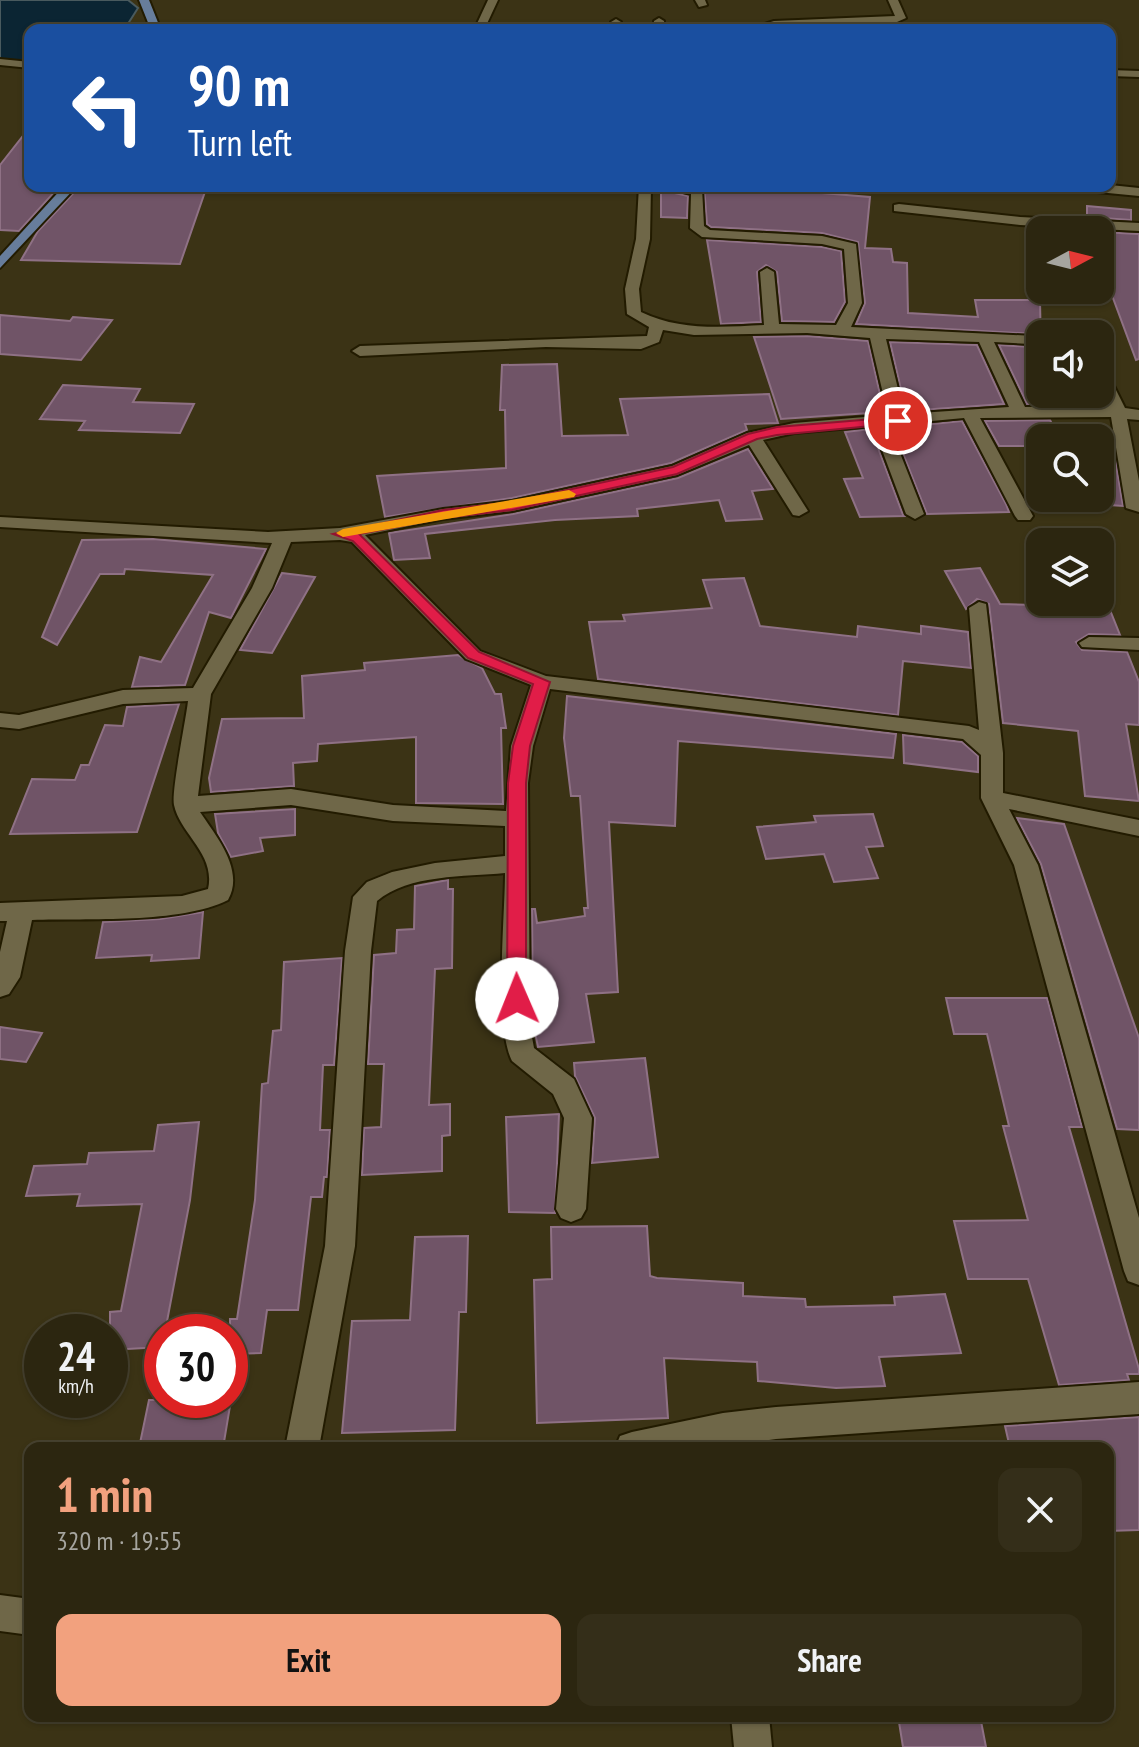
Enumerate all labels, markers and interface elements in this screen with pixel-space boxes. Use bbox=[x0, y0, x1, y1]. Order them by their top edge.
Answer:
text: 90 m bbox=[188, 49, 290, 121]
icon: left bbox=[56, 56, 160, 160]
text: Turn left bbox=[188, 119, 292, 166]
north arrow bbox=[1026, 216, 1114, 304]
map controls bbox=[1026, 216, 1114, 616]
button: sound bbox=[1026, 320, 1114, 408]
pin bbox=[864, 387, 932, 455]
icon: arrive bbox=[876, 399, 920, 443]
button: search bbox=[1026, 424, 1114, 512]
button: layers bbox=[1026, 528, 1114, 616]
position arrow bbox=[475, 957, 559, 1041]
speed limit sign: 30 bbox=[144, 1314, 248, 1418]
text: 24 bbox=[57, 1330, 95, 1382]
text: km/h bbox=[58, 1373, 94, 1399]
text: 1 min bbox=[56, 1463, 153, 1525]
button: close bbox=[998, 1468, 1082, 1552]
text: 320 m · 19:55 bbox=[56, 1524, 182, 1557]
button: Exit bbox=[56, 1614, 561, 1706]
button: Share bbox=[577, 1614, 1082, 1706]

